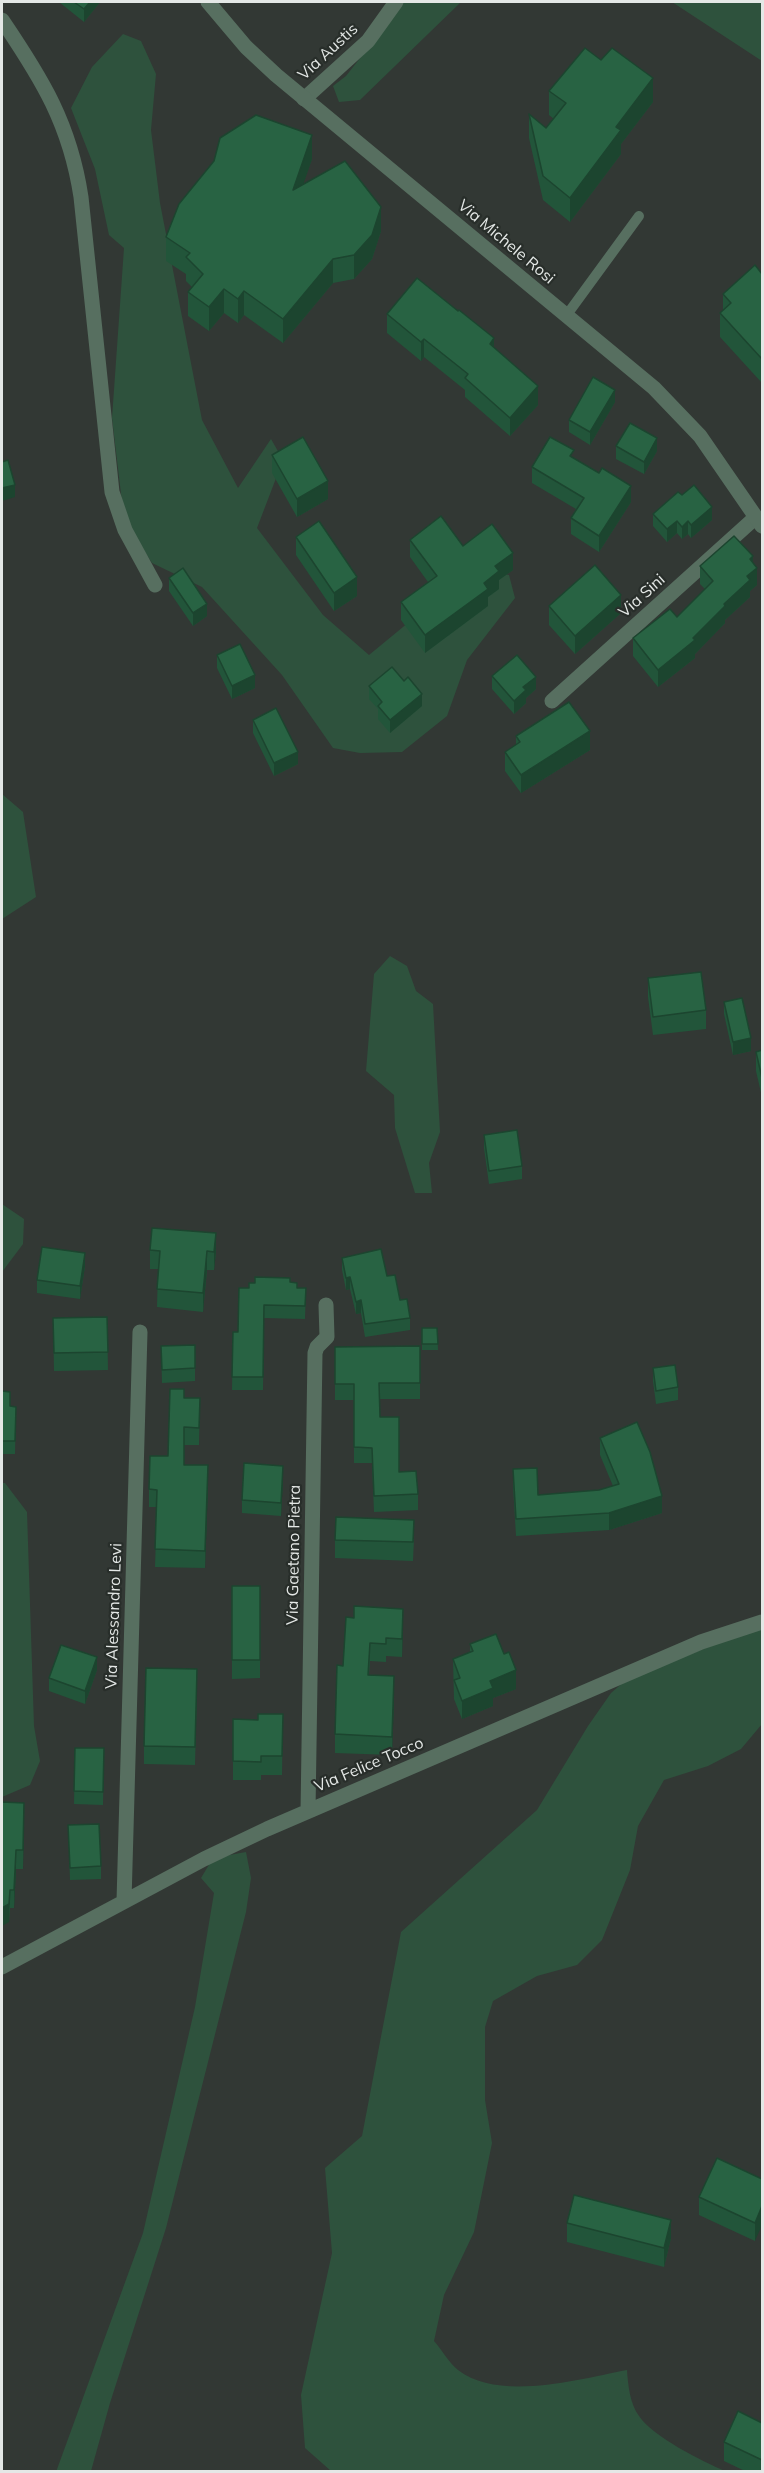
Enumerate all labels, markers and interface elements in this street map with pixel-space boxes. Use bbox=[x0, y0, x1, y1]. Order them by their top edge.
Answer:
street label: Via Austis bbox=[294, 19, 362, 85]
street label: Via Michele Rosi bbox=[454, 196, 558, 288]
street label: Via Sini bbox=[615, 570, 669, 622]
street label: Via Gaetano Pietra bbox=[283, 1485, 305, 1625]
street label: Via Alessandro Levi bbox=[102, 1543, 126, 1689]
street label: Via Felice Tocco bbox=[312, 1733, 426, 1797]

